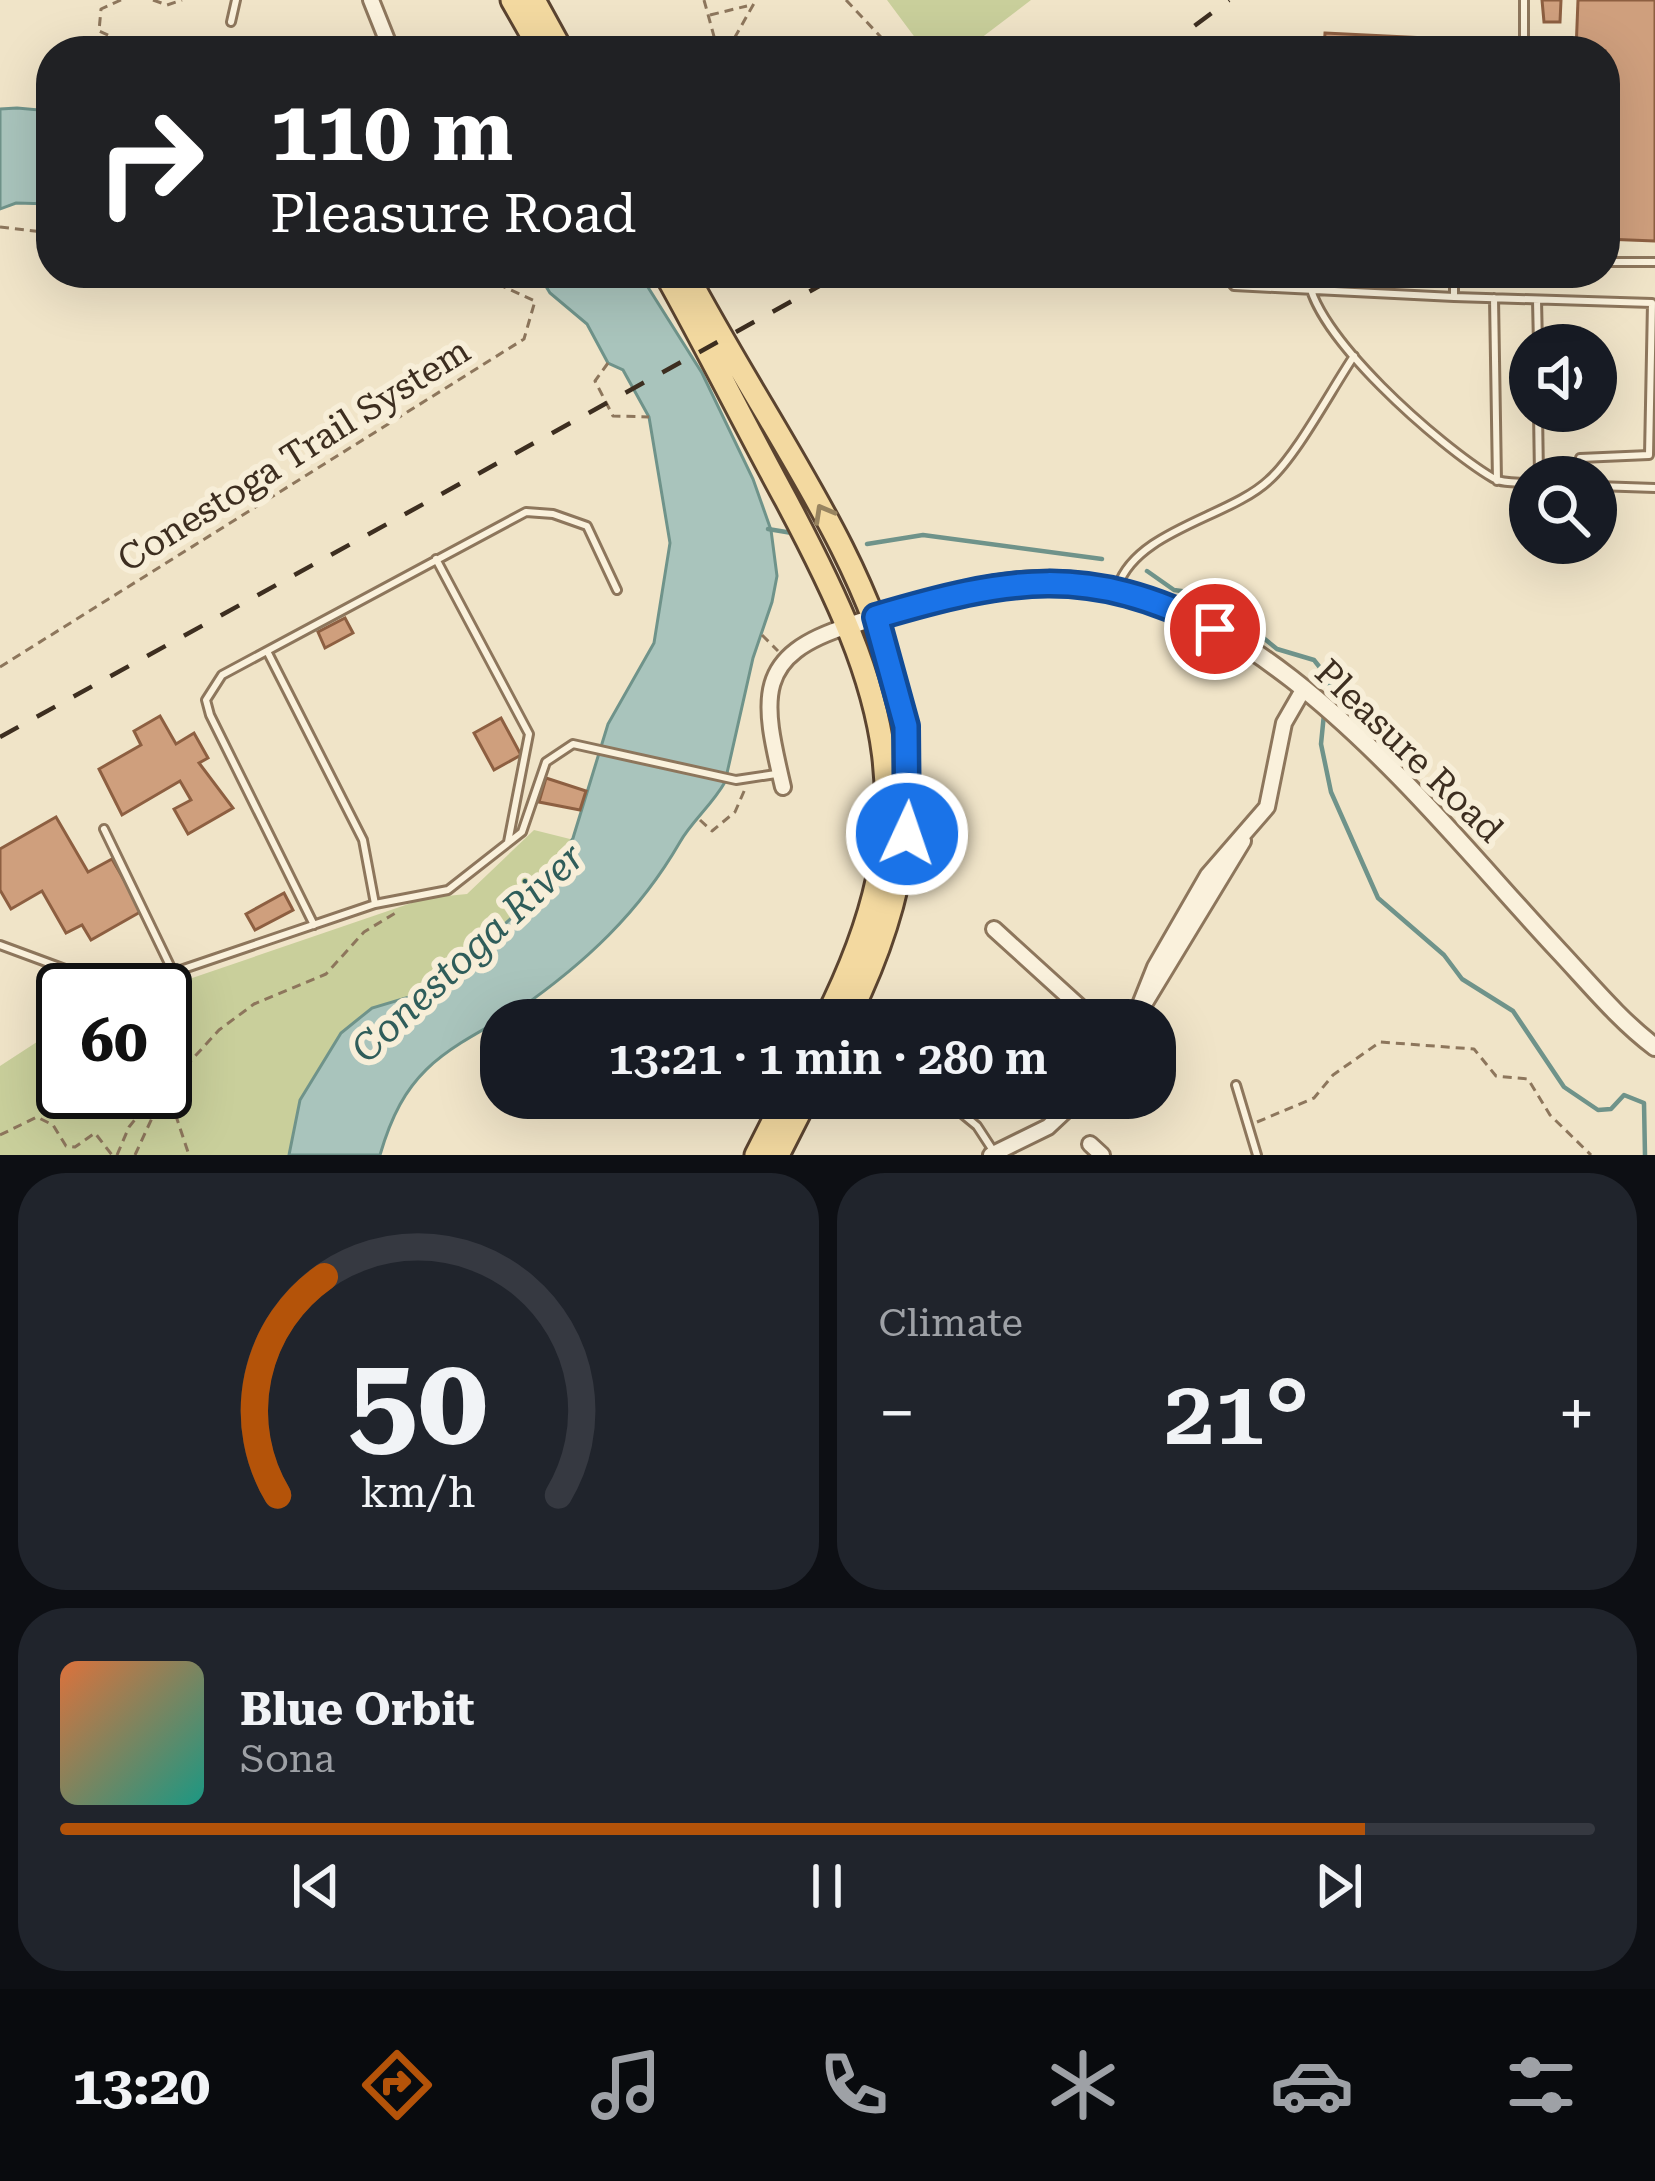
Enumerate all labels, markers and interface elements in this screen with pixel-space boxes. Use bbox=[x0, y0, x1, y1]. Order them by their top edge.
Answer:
text: 110 m bbox=[270, 82, 513, 180]
icon: right bbox=[72, 84, 228, 240]
text: Pleasure Road bbox=[270, 182, 636, 245]
map controls bbox=[1509, 324, 1617, 564]
button: sound bbox=[1509, 324, 1617, 432]
street label: Conestoga Trail System bbox=[110, 329, 478, 581]
button: search bbox=[1509, 456, 1617, 564]
one-way arrow bbox=[814, 505, 837, 526]
pin bbox=[1164, 578, 1266, 680]
icon: arrive bbox=[1182, 596, 1248, 662]
street label: Pleasure Road bbox=[1307, 651, 1511, 851]
position arrow bbox=[844, 771, 970, 897]
water label: Conestoga River bbox=[342, 834, 594, 1072]
speed limit sign: 60 bbox=[36, 963, 192, 1119]
text: 13:21 · 1 min · 280 m bbox=[608, 1032, 1048, 1085]
text: Climate bbox=[879, 1300, 1023, 1346]
text: 50 bbox=[348, 1328, 488, 1474]
text: 21° bbox=[1164, 1361, 1309, 1466]
text: − bbox=[879, 1375, 915, 1452]
text: + bbox=[1558, 1375, 1595, 1452]
text: km/h bbox=[361, 1466, 476, 1516]
text: Blue Orbit bbox=[240, 1683, 475, 1736]
text: Sona bbox=[240, 1736, 335, 1782]
icon: previous bbox=[283, 1853, 349, 1919]
icon: pause bbox=[794, 1853, 860, 1919]
icon: next bbox=[1306, 1853, 1372, 1919]
icon: directions bbox=[355, 2043, 439, 2127]
icon: music bbox=[584, 2043, 668, 2127]
icon: phone bbox=[812, 2043, 896, 2127]
icon: climate bbox=[1041, 2043, 1125, 2127]
icon: car bbox=[1270, 2043, 1354, 2127]
icon: filters bbox=[1499, 2043, 1583, 2127]
text: 13:20 bbox=[72, 2054, 210, 2117]

